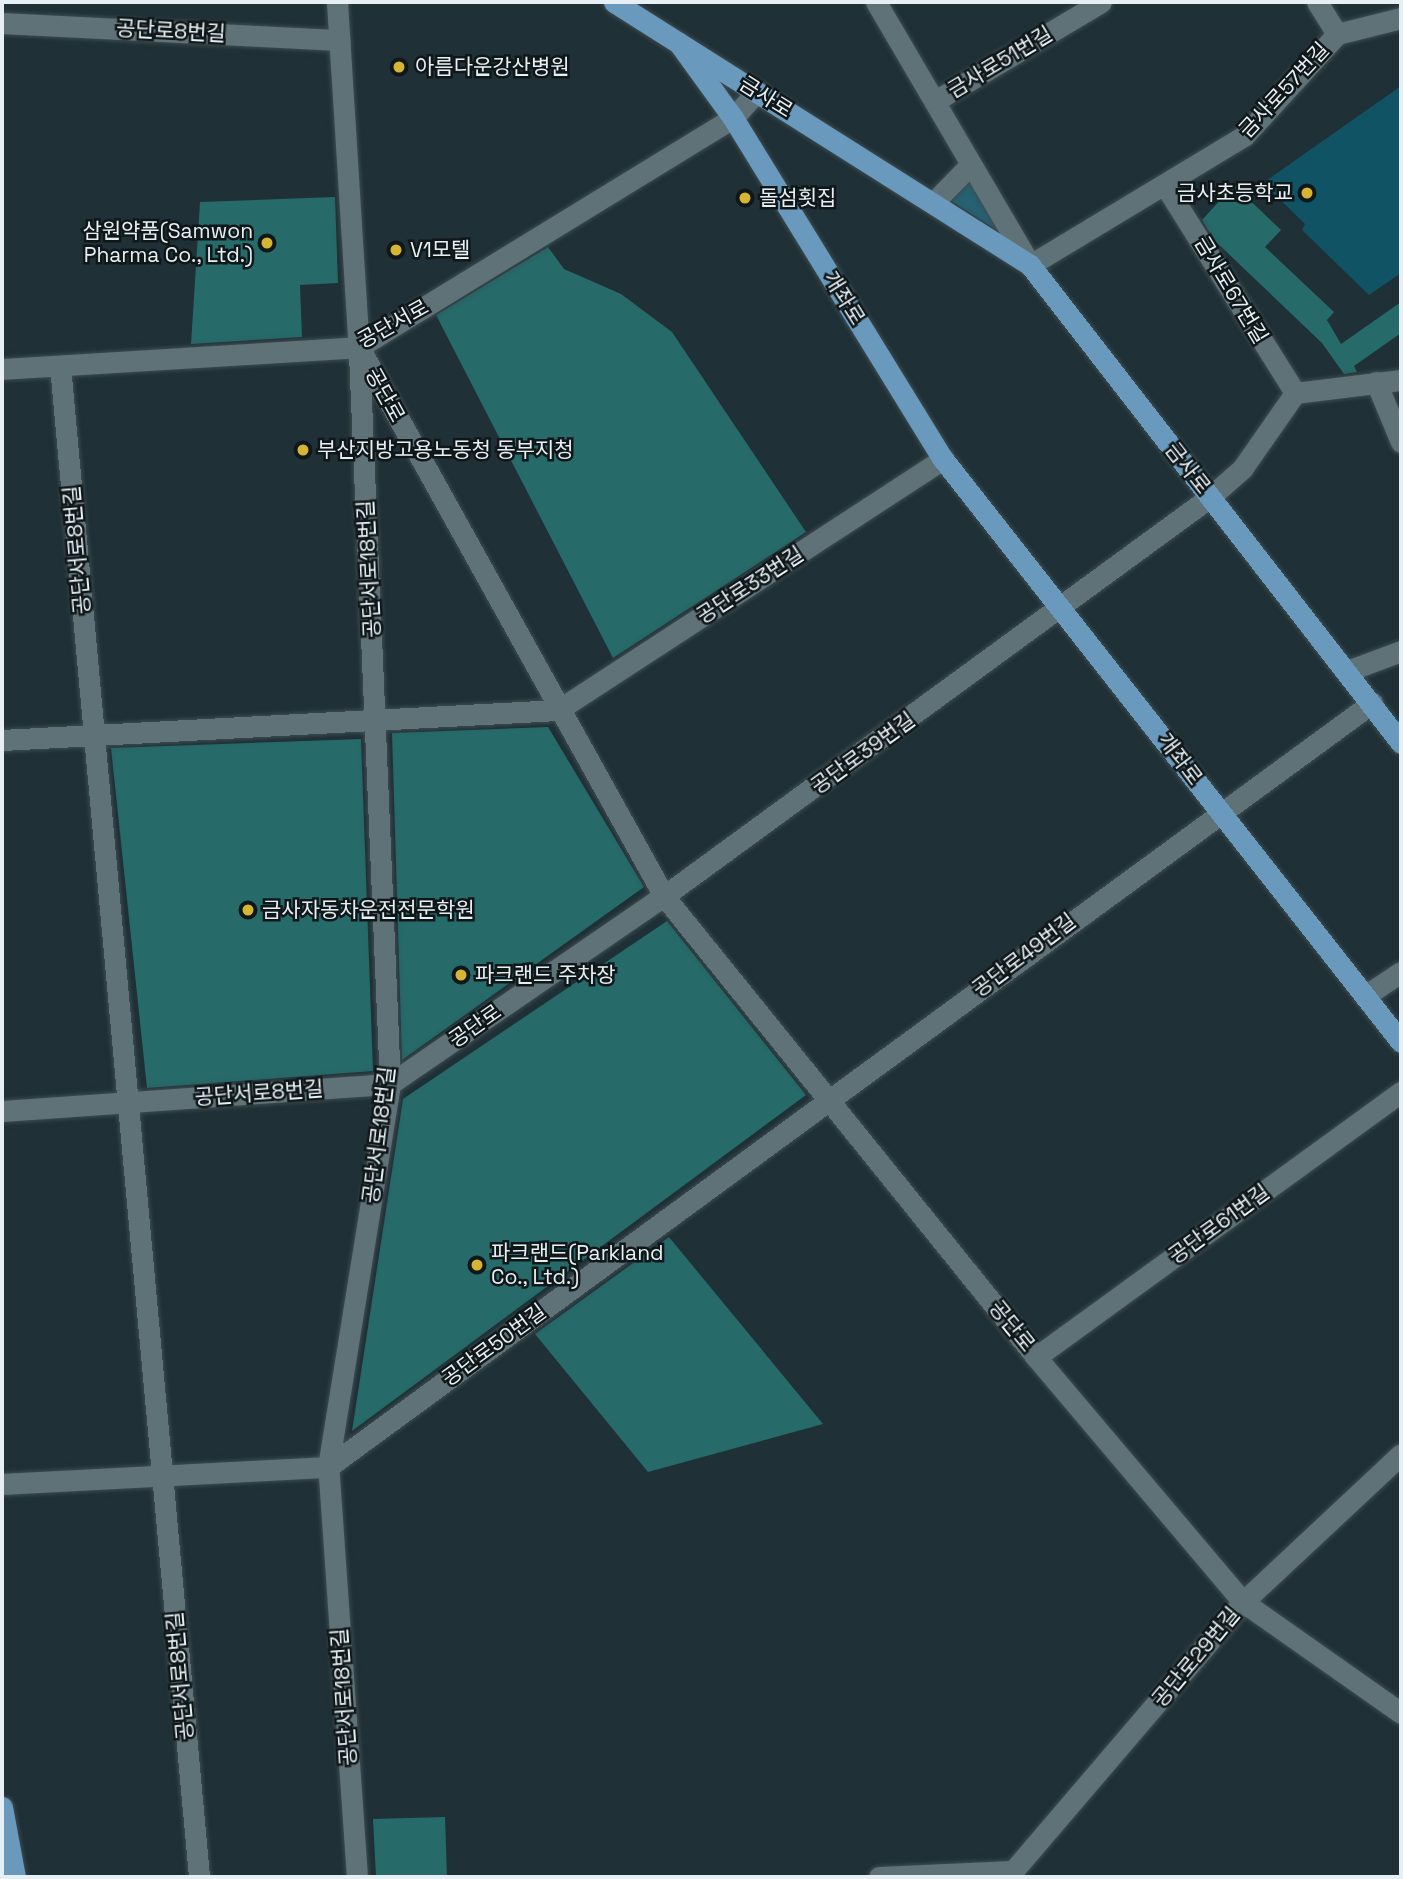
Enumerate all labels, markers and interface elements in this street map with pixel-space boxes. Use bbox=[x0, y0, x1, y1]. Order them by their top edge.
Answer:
street label: 공단로8번길 bbox=[116, 16, 226, 46]
street label: 금사로51번길 bbox=[943, 21, 1057, 103]
street label: 금사로57번길 bbox=[1234, 37, 1334, 143]
place label: 아름다운강산병원 bbox=[415, 54, 570, 80]
marker: 아름다운강산병원 bbox=[389, 57, 409, 77]
street label: 금사로 bbox=[735, 71, 797, 123]
place label: 금사초등학교 bbox=[1177, 180, 1293, 206]
place label: 돌섬횟집 bbox=[759, 185, 836, 211]
marker: 금사초등학교 bbox=[1299, 185, 1315, 201]
marker: 돌섬횟집 bbox=[737, 190, 753, 206]
place label: 삼원약품(Samwon Pharma Co., Ltd.) bbox=[82, 218, 253, 268]
street label: 금사로67번길 bbox=[1189, 232, 1273, 348]
marker: 삼원약품(Samwon Pharma Co., Ltd.) bbox=[259, 235, 275, 251]
place label: V1모텔 bbox=[410, 237, 470, 263]
marker: V1모텔 bbox=[388, 242, 404, 258]
street label: 개좌로 bbox=[818, 267, 870, 329]
street label: 공단서로 bbox=[353, 294, 433, 354]
street label: 공단로 bbox=[360, 364, 410, 426]
place label: 부산지방고용노동청 동부지청 bbox=[317, 437, 574, 463]
street label: 금사로 bbox=[1160, 437, 1216, 499]
marker: 부산지방고용노동청 동부지청 bbox=[295, 442, 311, 458]
street label: 공단서로8번길 bbox=[59, 485, 95, 615]
street label: 공단서로18번길 bbox=[353, 500, 385, 638]
street label: 공단로33번길 bbox=[692, 541, 808, 629]
street label: 공단로39번길 bbox=[806, 707, 920, 799]
street label: 개좌로 bbox=[1152, 728, 1208, 790]
place label: 금사자동차운전전문학원 bbox=[262, 897, 475, 923]
marker: 금사자동차운전전문학원 bbox=[240, 902, 256, 918]
street label: 공단로49번길 bbox=[967, 908, 1081, 1002]
place label: 파크랜드 주차장 bbox=[475, 962, 616, 988]
marker: 파크랜드 주차장 bbox=[453, 967, 469, 983]
street label: 공단로 bbox=[444, 999, 506, 1053]
street label: 공단서로18번길 bbox=[358, 1065, 400, 1205]
street label: 공단서로8번길 bbox=[194, 1076, 324, 1110]
street label: 공단로61번길 bbox=[1164, 1179, 1274, 1269]
place label: 파크랜드(Parkland Co., Ltd.) bbox=[491, 1240, 664, 1290]
marker: 파크랜드(Parkland Co., Ltd.) bbox=[469, 1257, 485, 1273]
street label: 공단로 bbox=[984, 1296, 1040, 1356]
street label: 공단로50번길 bbox=[437, 1299, 551, 1391]
street label: 공단로29번길 bbox=[1147, 1602, 1245, 1712]
street label: 공단서로8번길 bbox=[162, 1611, 198, 1741]
street label: 공단서로18번길 bbox=[327, 1627, 361, 1767]

